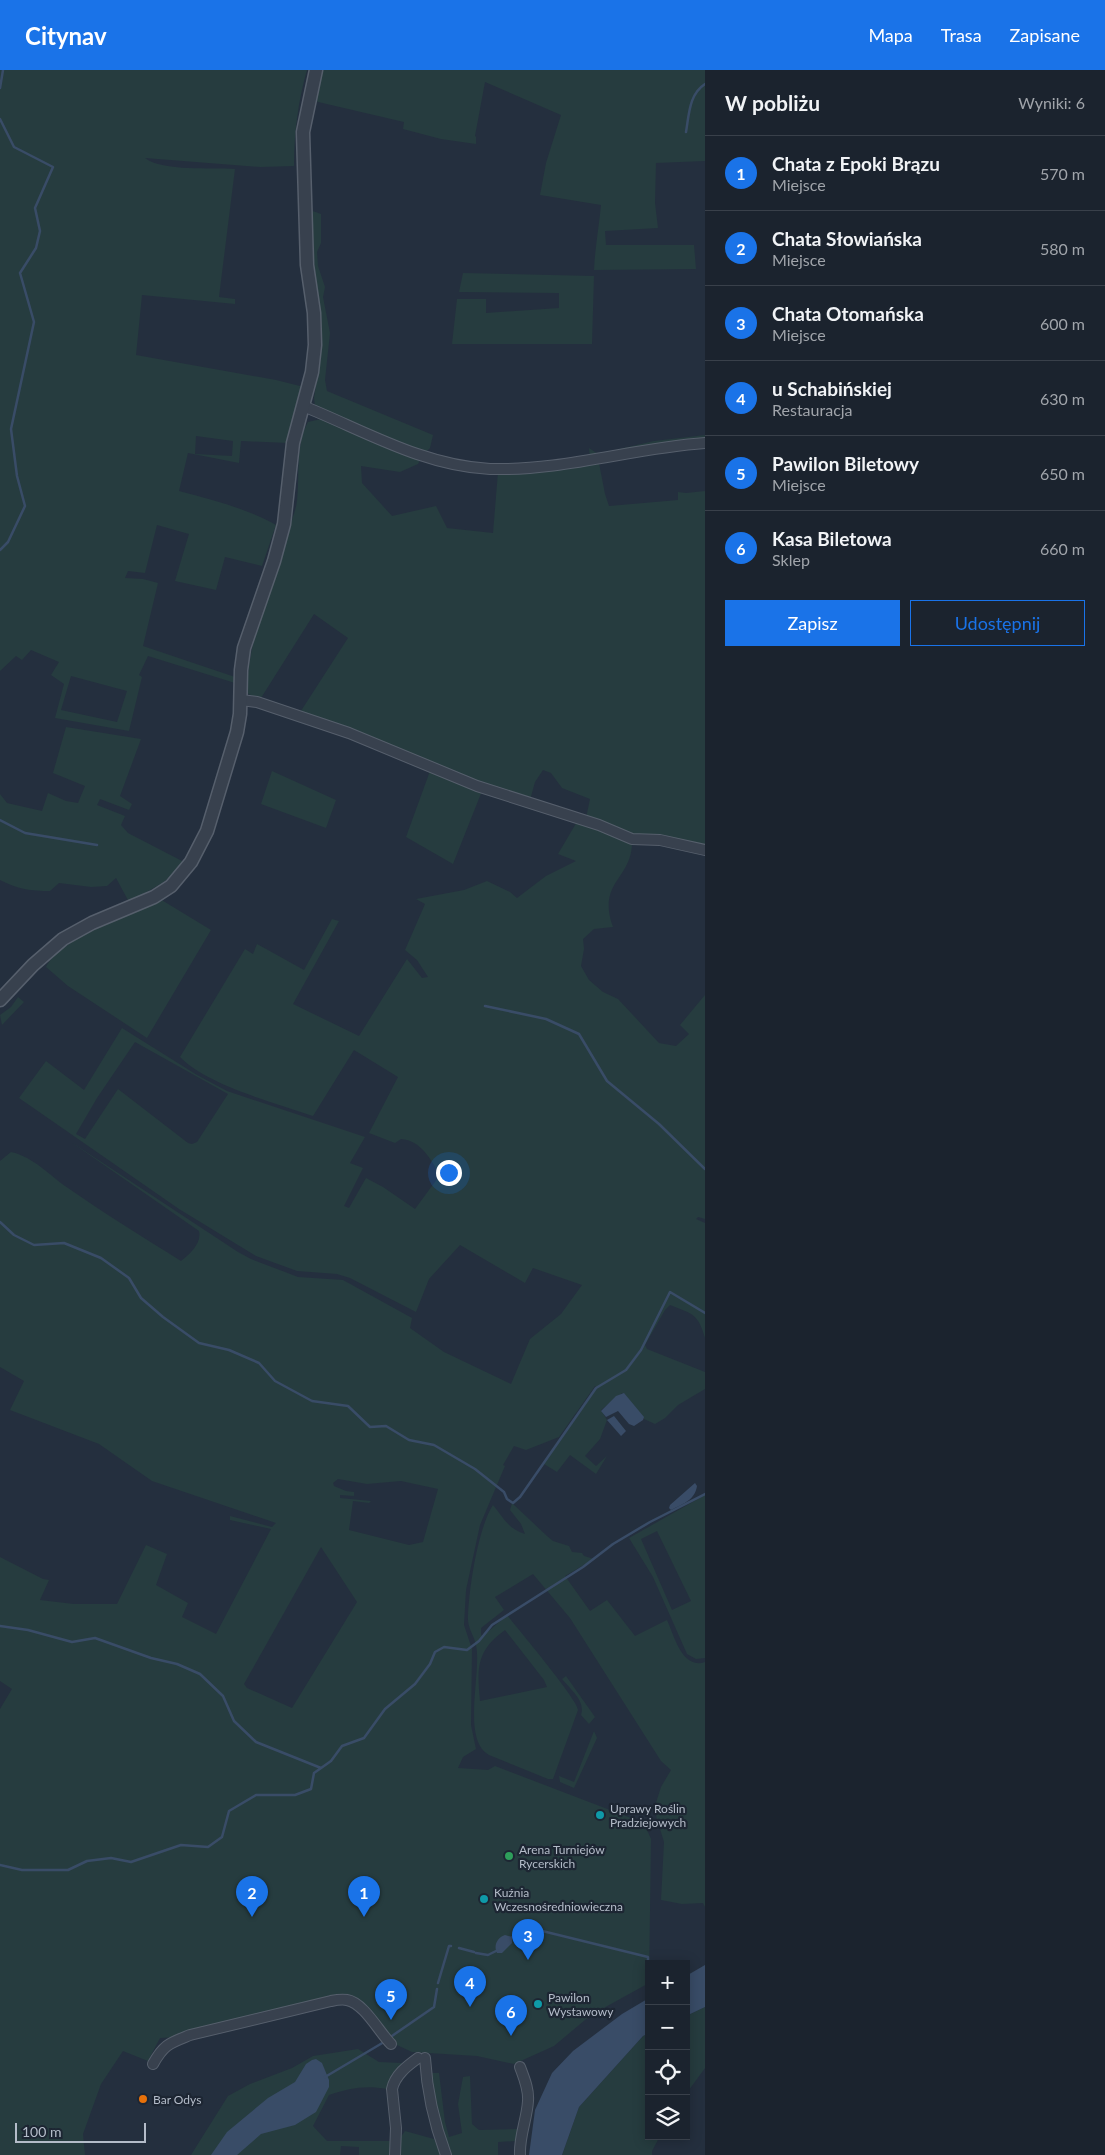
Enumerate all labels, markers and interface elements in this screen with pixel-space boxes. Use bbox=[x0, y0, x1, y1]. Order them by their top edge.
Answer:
text: Citynav bbox=[25, 21, 107, 50]
text: Mapa bbox=[868, 24, 913, 46]
text: Trasa bbox=[941, 24, 982, 46]
text: Zapisane bbox=[1010, 24, 1080, 46]
text: W pobliżu bbox=[725, 90, 820, 115]
text: Wyniki: 6 bbox=[1018, 93, 1085, 112]
text: Chata z Epoki Brązu bbox=[772, 152, 940, 175]
text: 1 bbox=[736, 164, 746, 183]
text: 570 m bbox=[1040, 164, 1085, 183]
text: Miejsce bbox=[772, 175, 826, 194]
text: Chata Słowiańska bbox=[772, 227, 922, 250]
text: 2 bbox=[736, 239, 746, 258]
text: 580 m bbox=[1040, 239, 1085, 258]
text: Miejsce bbox=[772, 250, 826, 269]
text: Chata Otomańska bbox=[772, 302, 924, 325]
text: 3 bbox=[736, 314, 746, 333]
text: 600 m bbox=[1040, 314, 1085, 333]
text: Miejsce bbox=[772, 325, 826, 344]
text: u Schabińskiej bbox=[772, 377, 892, 400]
text: 4 bbox=[736, 389, 746, 408]
text: 630 m bbox=[1040, 389, 1085, 408]
text: Restauracja bbox=[772, 400, 853, 419]
text: Pawilon Biletowy bbox=[772, 452, 919, 475]
text: 5 bbox=[736, 464, 746, 483]
text: 650 m bbox=[1040, 464, 1085, 483]
text: Miejsce bbox=[772, 475, 826, 494]
text: Kasa Biletowa bbox=[772, 527, 892, 550]
text: 6 bbox=[736, 539, 746, 558]
text: 660 m bbox=[1040, 539, 1085, 558]
text: Sklep bbox=[772, 550, 810, 569]
button: Zapisz bbox=[725, 600, 900, 646]
button: Udostępnij bbox=[910, 600, 1085, 646]
your location bbox=[436, 1160, 462, 1186]
place label: Uprawy Roślin Pradziejowych bbox=[610, 1801, 686, 1830]
marker: Uprawy Roślin Pradziejowych bbox=[594, 1809, 606, 1821]
place label: Arena Turniejów Rycerskich bbox=[519, 1842, 605, 1871]
marker: Arena Turniejów Rycerskich bbox=[503, 1850, 515, 1862]
pin: 2 bbox=[236, 1876, 268, 1917]
pin: 1 bbox=[348, 1876, 380, 1917]
place label: Kuźnia Wczesnośredniowieczna bbox=[494, 1885, 623, 1914]
marker: Kuźnia Wczesnośredniowieczna bbox=[478, 1893, 490, 1905]
pin: 3 bbox=[512, 1919, 544, 1960]
map controls bbox=[645, 1960, 690, 2140]
button: + bbox=[645, 1960, 690, 2005]
pin: 4 bbox=[454, 1966, 486, 2007]
pin: 5 bbox=[375, 1979, 407, 2020]
place label: Pawilon Wystawowy bbox=[548, 1990, 614, 2019]
pin: 6 bbox=[495, 1995, 527, 2036]
marker: Pawilon Wystawowy bbox=[532, 1998, 544, 2010]
button: − bbox=[645, 2005, 690, 2050]
button: locate bbox=[645, 2050, 690, 2095]
place label: Bar Odys bbox=[153, 2092, 201, 2107]
marker: Bar Odys bbox=[137, 2093, 149, 2105]
button: layers bbox=[645, 2095, 690, 2140]
scale bar bbox=[15, 2120, 146, 2143]
text: 100 m bbox=[22, 2123, 61, 2140]

